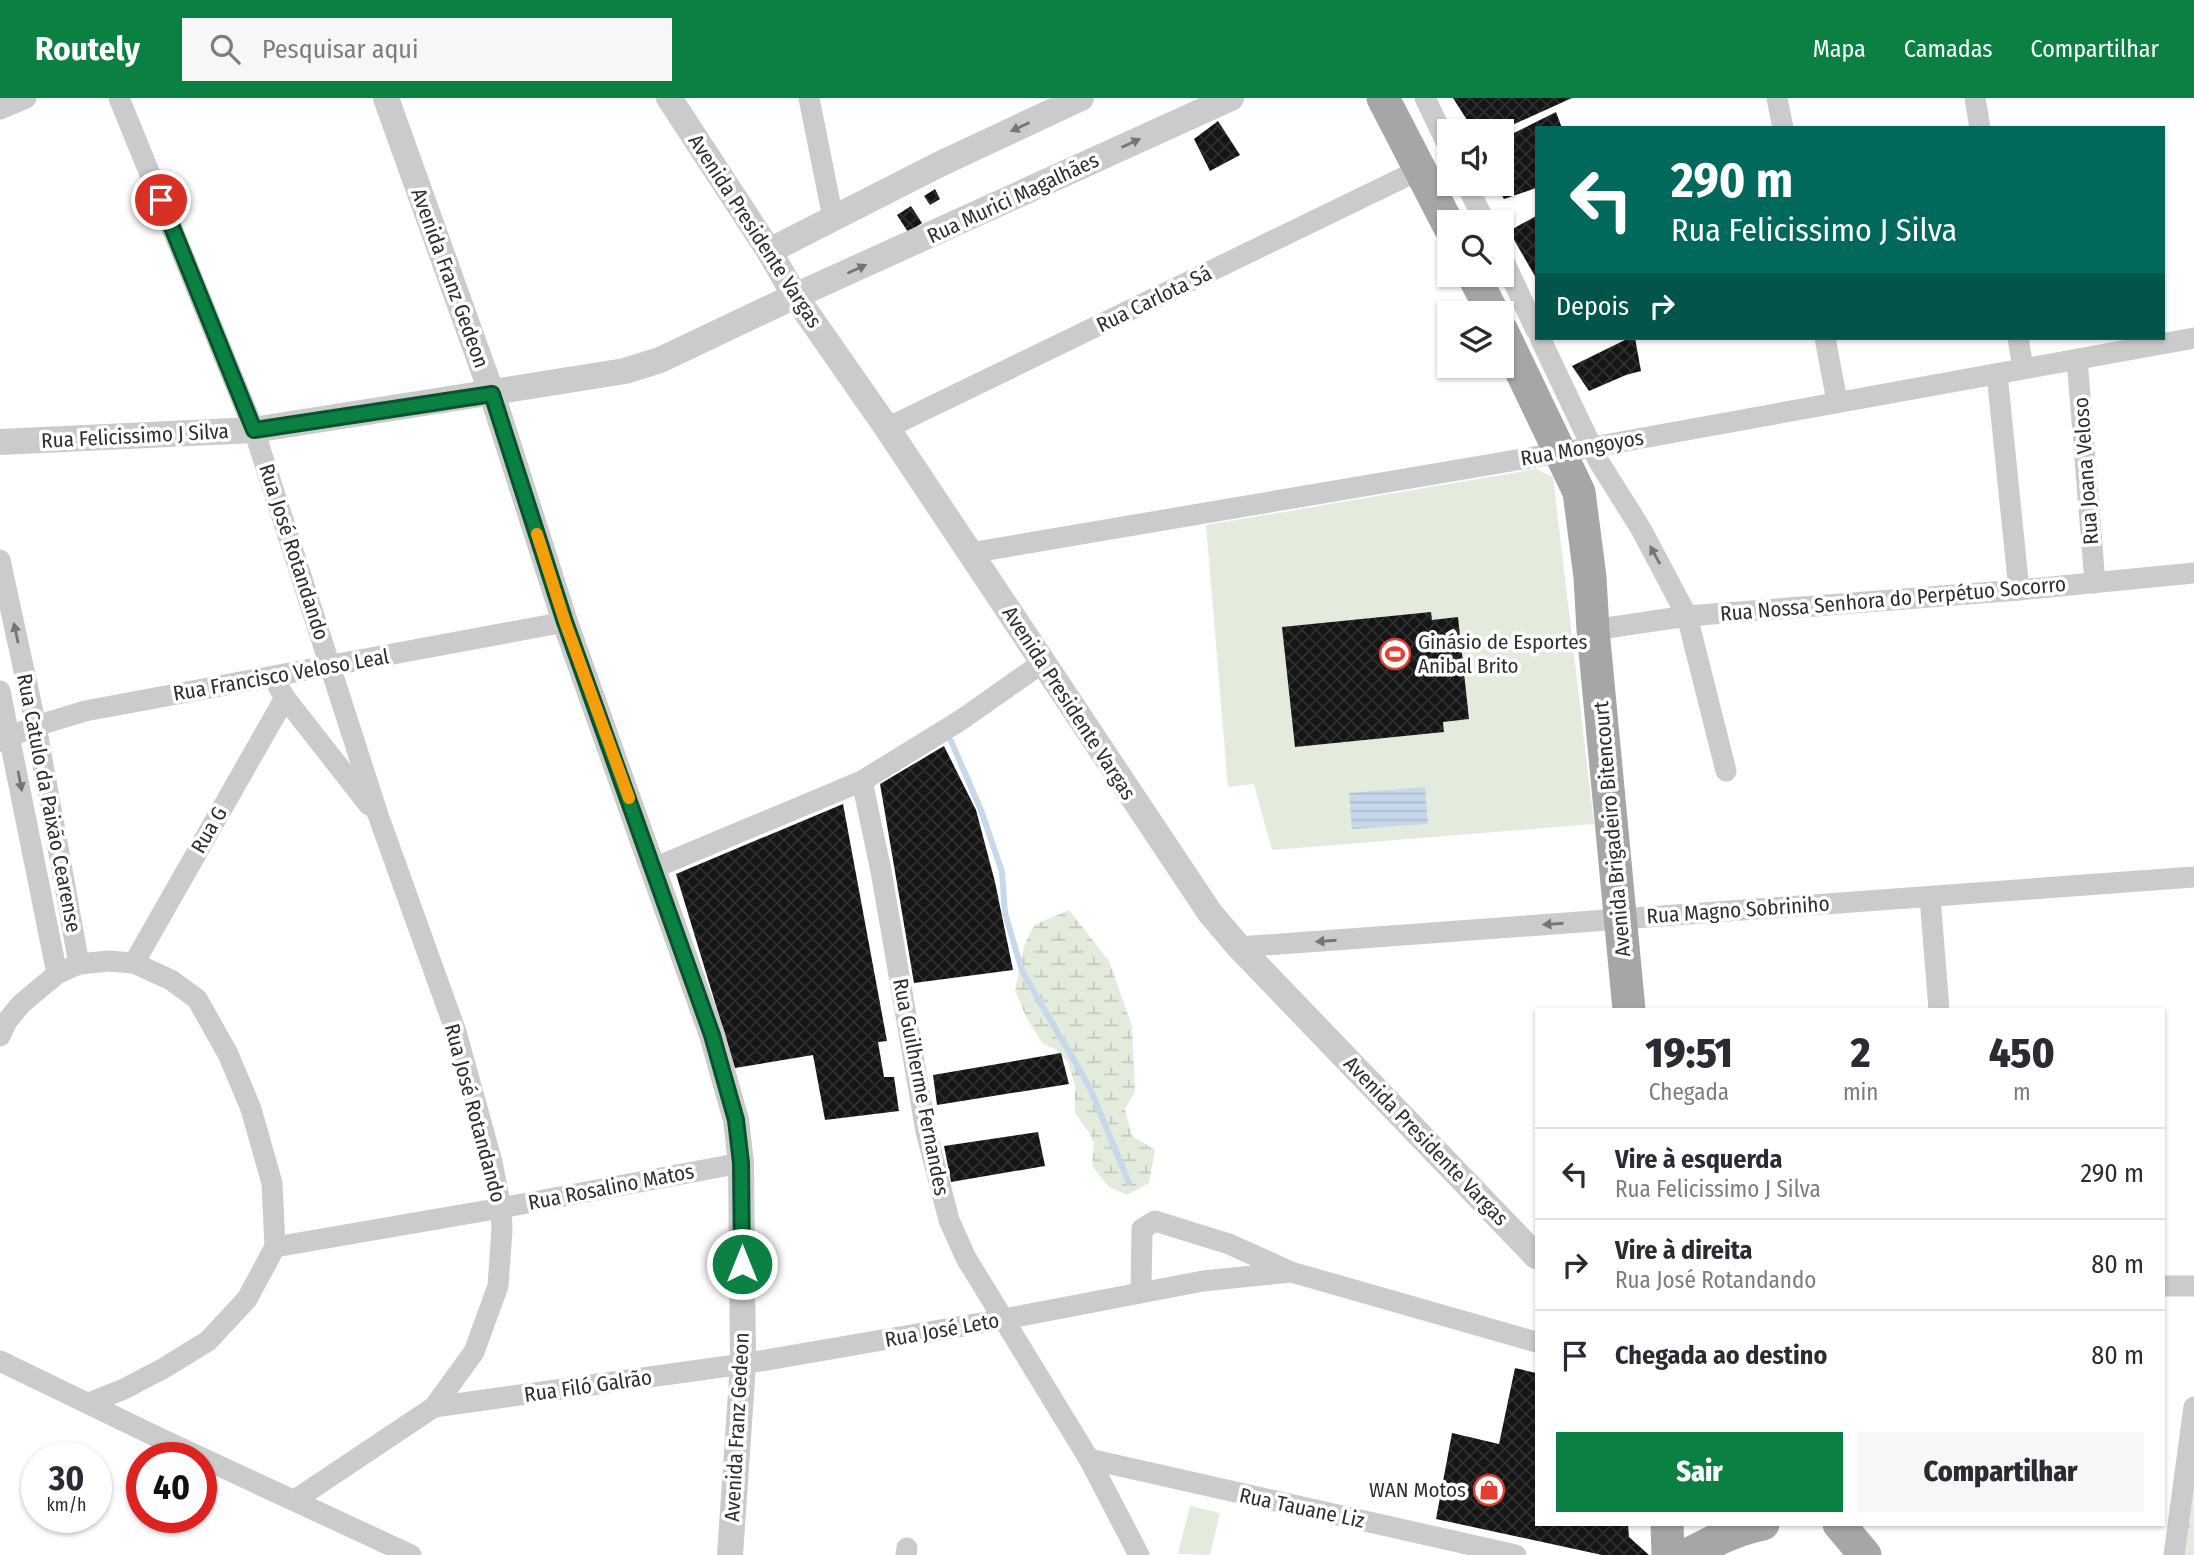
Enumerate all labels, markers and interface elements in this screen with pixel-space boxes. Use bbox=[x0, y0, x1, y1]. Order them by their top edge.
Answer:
search box bbox=[182, 18, 672, 81]
text: Routely bbox=[35, 29, 140, 69]
icon: search bbox=[206, 30, 244, 68]
text: Pesquisar aqui bbox=[262, 34, 418, 65]
text: Mapa bbox=[1813, 35, 1866, 63]
text: Camadas bbox=[1904, 35, 1993, 63]
text: Compartilhar bbox=[2031, 35, 2159, 63]
map controls bbox=[1437, 119, 1514, 378]
button: sound bbox=[1437, 119, 1514, 196]
one-way arrow bbox=[1009, 122, 1030, 133]
street label: Avenida Presidente Vargas bbox=[683, 129, 827, 333]
one-way arrow bbox=[1121, 138, 1141, 149]
street label: Rua Murici Magalhães bbox=[923, 147, 1103, 249]
text: 290 m bbox=[1671, 151, 1793, 210]
icon: left bbox=[1556, 154, 1647, 245]
pin bbox=[131, 170, 191, 230]
icon: arrive bbox=[142, 181, 180, 219]
street label: Avenida Franz Gedeon bbox=[405, 185, 495, 371]
button: search bbox=[1437, 210, 1514, 287]
text: Rua Felicissimo J Silva bbox=[1671, 211, 1957, 249]
street label: Rua Carlota Sá bbox=[1092, 260, 1216, 338]
one-way arrow bbox=[847, 263, 868, 274]
icon: right bbox=[1643, 287, 1681, 325]
text: Depois bbox=[1556, 291, 1629, 322]
button: layers bbox=[1437, 301, 1514, 378]
street label: Rua Joana Veloso bbox=[2068, 396, 2104, 546]
street label: Rua Felicissimo J Silva bbox=[41, 418, 229, 454]
street label: Rua Mongoyos bbox=[1518, 424, 1646, 472]
street label: Rua José Rotandando bbox=[253, 461, 335, 643]
one-way arrow bbox=[1649, 546, 1661, 565]
street label: Rua Nossa Senhora do Perpétuo Socorro bbox=[1719, 571, 2067, 627]
street label: Avenida Presidente Vargas bbox=[997, 601, 1141, 805]
one-way arrow bbox=[10, 622, 21, 644]
place label: Ginásio de Esportes Anibal Brito bbox=[1418, 629, 1588, 679]
sports icon: Ginásio de Esportes Anibal Brito bbox=[1378, 637, 1412, 671]
street label: Rua Francisco Veloso Leal bbox=[171, 643, 391, 707]
street label: Rua Catulo da Paixão Cearense bbox=[11, 671, 87, 935]
street label: Avenida Brigadeiro Bitencourt bbox=[1588, 700, 1636, 958]
one-way arrow bbox=[14, 770, 25, 792]
street label: Rua G bbox=[185, 802, 233, 858]
street label: Rua Magno Sobriniho bbox=[1646, 891, 1830, 929]
one-way arrow bbox=[1542, 918, 1564, 929]
one-way arrow bbox=[1315, 936, 1337, 947]
street label: Rua Guilherme Fernandes bbox=[887, 976, 955, 1198]
street label: Rua José Rotandando bbox=[439, 1021, 511, 1205]
text: 19:51 bbox=[1645, 1028, 1733, 1078]
text: 2 bbox=[1851, 1028, 1871, 1078]
text: 450 bbox=[1989, 1028, 2055, 1078]
street label: Avenida Presidente Vargas bbox=[1338, 1051, 1514, 1231]
text: Chegada bbox=[1649, 1078, 1729, 1106]
text: min bbox=[1843, 1078, 1879, 1106]
text: m bbox=[2013, 1078, 2031, 1106]
text: Vire à esquerda bbox=[1615, 1144, 1782, 1175]
icon: left bbox=[1556, 1155, 1594, 1193]
street label: Rua Rosalino Matos bbox=[526, 1158, 696, 1216]
text: 290 m bbox=[2080, 1158, 2144, 1189]
text: Rua Felicissimo J Silva bbox=[1615, 1175, 1821, 1203]
position arrow bbox=[705, 1227, 779, 1301]
text: Vire à direita bbox=[1615, 1235, 1753, 1266]
icon: right bbox=[1556, 1246, 1594, 1284]
text: 80 m bbox=[2091, 1249, 2144, 1280]
text: Rua José Rotandando bbox=[1615, 1266, 1816, 1294]
street label: Rua José Leto bbox=[883, 1307, 1001, 1353]
street label: Avenida Franz Gedeon bbox=[719, 1332, 755, 1522]
icon: arrive bbox=[1556, 1337, 1594, 1375]
text: Chegada ao destino bbox=[1615, 1340, 1827, 1371]
text: 80 m bbox=[2091, 1340, 2144, 1371]
street label: Rua Filó Galrão bbox=[523, 1364, 653, 1408]
button: Sair bbox=[1556, 1432, 1843, 1512]
button: Compartilhar bbox=[1857, 1432, 2144, 1512]
speed limit sign: 40 bbox=[126, 1442, 217, 1533]
text: 30 bbox=[49, 1457, 84, 1499]
shop icon: WAN Motos bbox=[1472, 1473, 1506, 1507]
place label: WAN Motos bbox=[1369, 1477, 1466, 1503]
street label: Rua Tauane Liz bbox=[1237, 1482, 1367, 1534]
text: km/h bbox=[46, 1494, 87, 1516]

